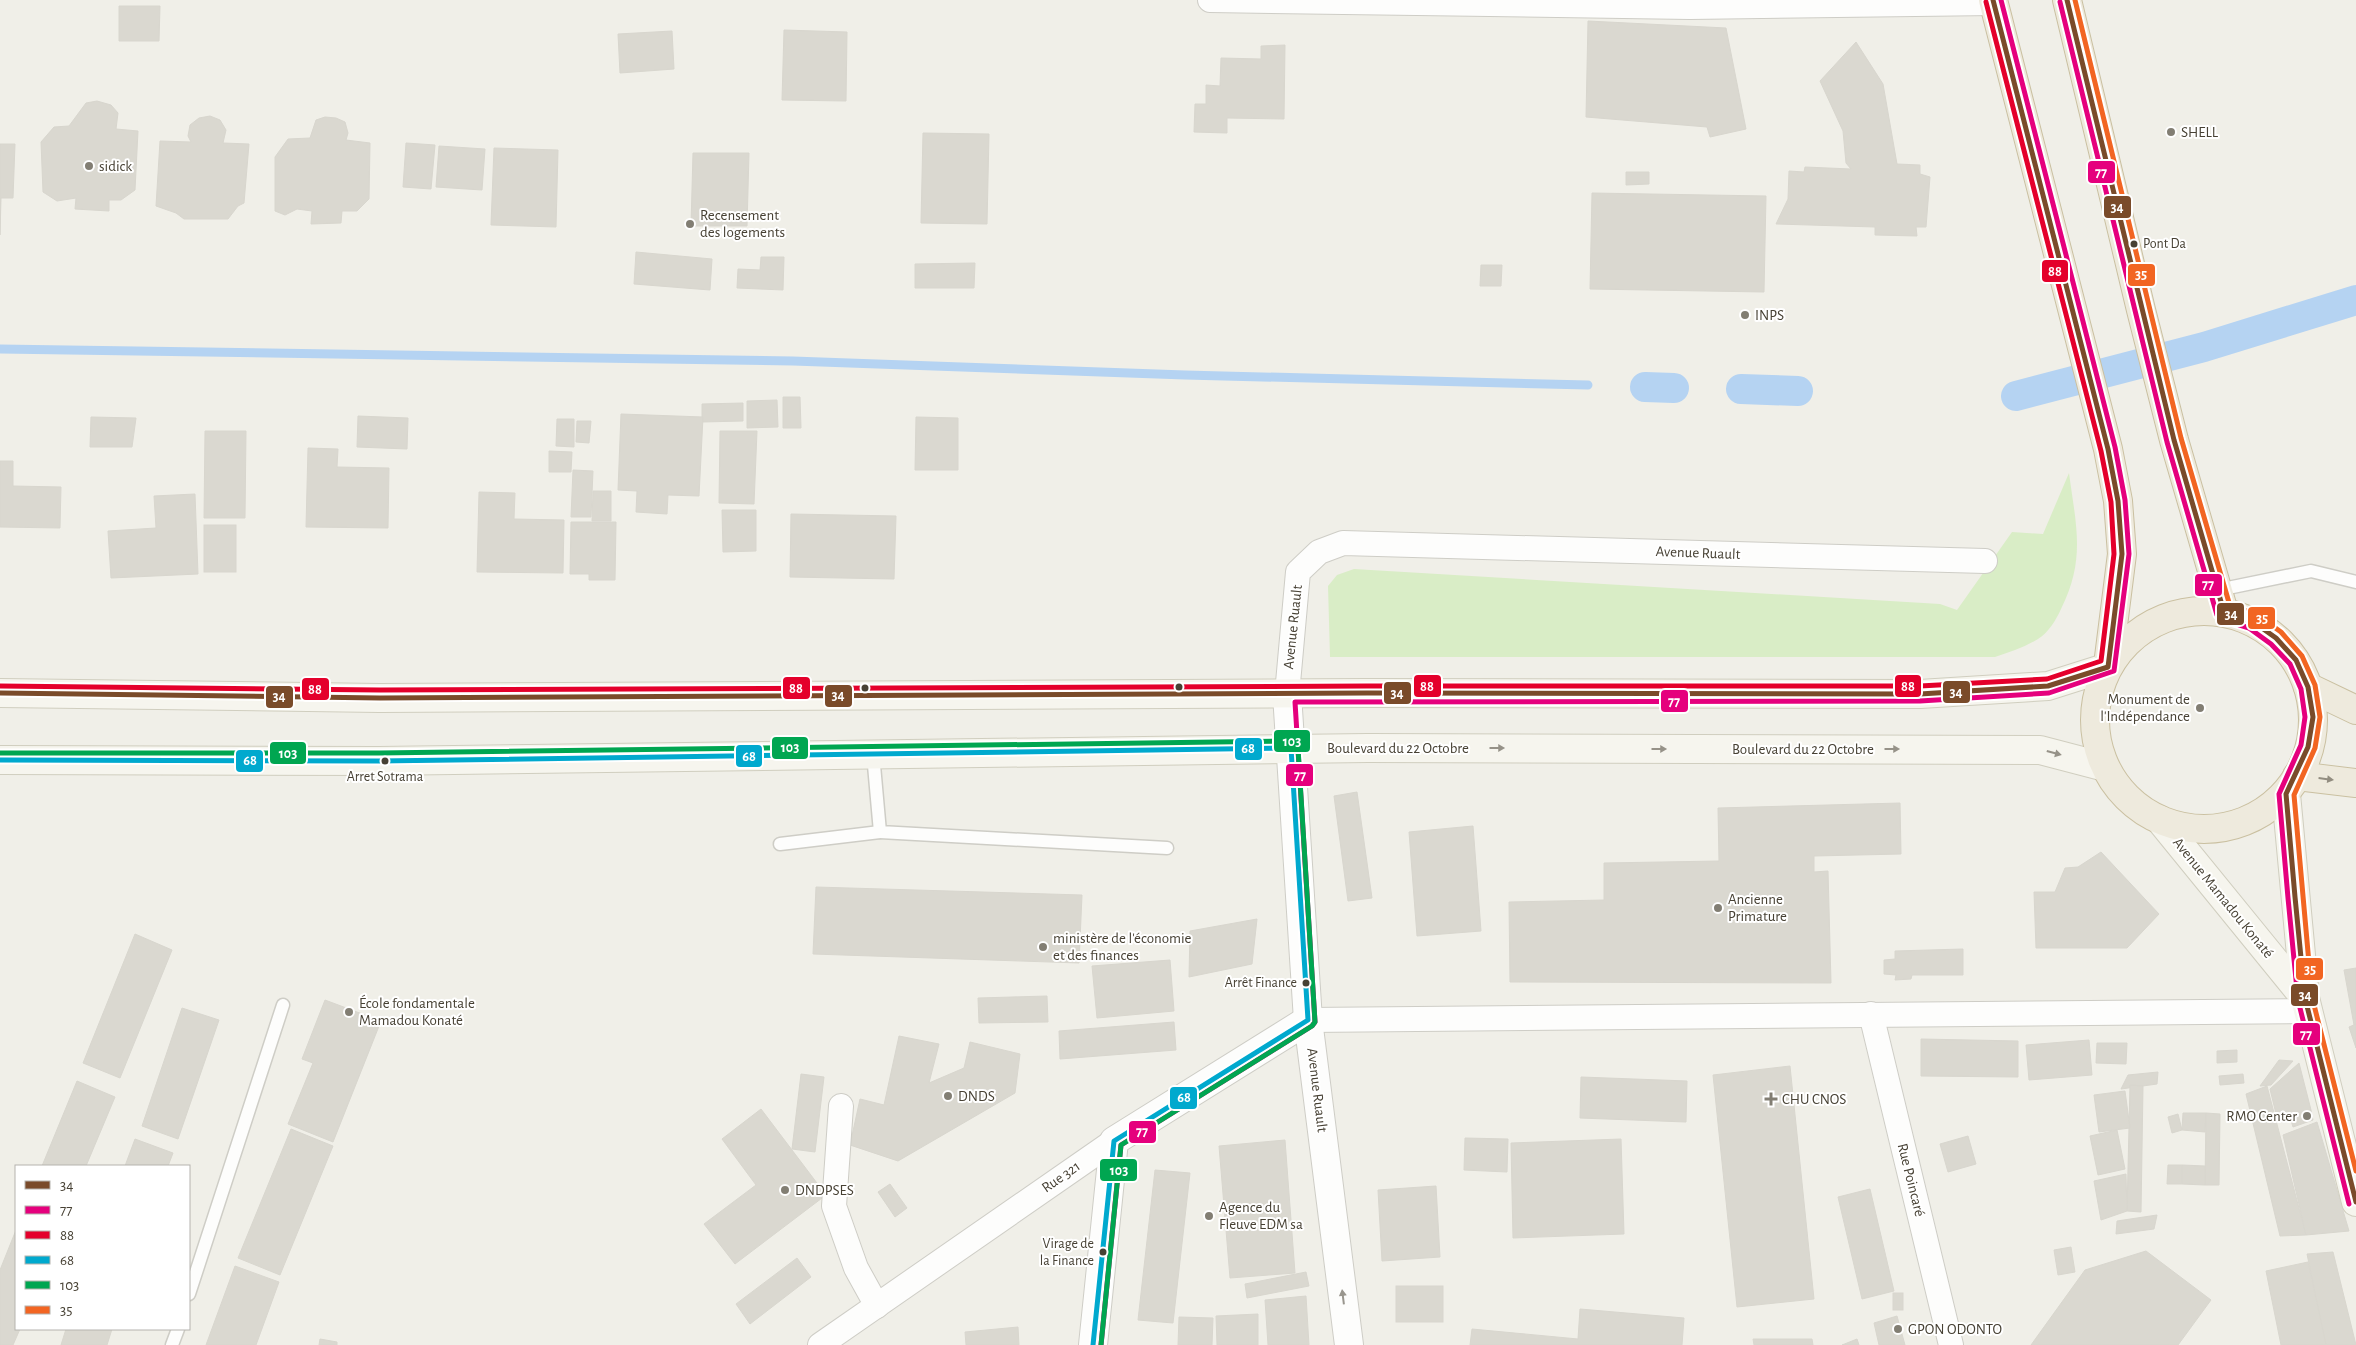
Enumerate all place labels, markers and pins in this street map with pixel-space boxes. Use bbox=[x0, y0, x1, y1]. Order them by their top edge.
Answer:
place label: SHELL bbox=[2181, 125, 2219, 140]
marker: SHELL bbox=[2165, 126, 2177, 138]
place label: sidick bbox=[99, 159, 132, 174]
marker: sidick bbox=[83, 160, 95, 172]
place label: Recensement des logements bbox=[700, 208, 785, 240]
marker: Recensement des logements bbox=[684, 218, 696, 230]
place label: Pont Da bbox=[2143, 237, 2186, 251]
marker: Pont Da bbox=[2129, 239, 2139, 249]
place label: INPS bbox=[1755, 308, 1784, 323]
marker: INPS bbox=[1739, 309, 1751, 321]
unlabelled marker bbox=[1174, 682, 1184, 692]
unlabelled marker bbox=[860, 683, 870, 693]
place label: Monument de l'Indépendance bbox=[2100, 692, 2190, 724]
marker: Monument de l'Indépendance bbox=[2194, 702, 2206, 714]
marker: Arret Sotrama bbox=[380, 756, 390, 766]
place label: Arret Sotrama bbox=[347, 770, 424, 784]
place label: Ancienne Primature bbox=[1728, 892, 1787, 924]
marker: Ancienne Primature bbox=[1712, 902, 1724, 914]
place label: ministère de l'économie et des finances bbox=[1053, 931, 1192, 963]
marker: ministère de l'économie et des finances bbox=[1037, 941, 1049, 953]
place label: Arrêt Finance bbox=[1225, 976, 1297, 990]
marker: Arrêt Finance bbox=[1301, 978, 1311, 988]
place label: École fondamentale Mamadou Konaté bbox=[359, 994, 475, 1028]
marker: École fondamentale Mamadou Konaté bbox=[343, 1006, 355, 1018]
place label: DNDS bbox=[958, 1089, 995, 1104]
marker: DNDS bbox=[942, 1090, 954, 1102]
marker: CHU CNOS bbox=[1764, 1092, 1778, 1106]
place label: CHU CNOS bbox=[1782, 1092, 1846, 1107]
place label: RMO Center bbox=[2226, 1109, 2297, 1124]
marker: RMO Center bbox=[2301, 1110, 2313, 1122]
place label: DNDPSES bbox=[795, 1183, 854, 1198]
marker: DNDPSES bbox=[779, 1184, 791, 1196]
place label: Agence du Fleuve EDM sa bbox=[1219, 1200, 1303, 1232]
marker: Agence du Fleuve EDM sa bbox=[1203, 1210, 1215, 1222]
place label: Virage de la Finance bbox=[1040, 1237, 1094, 1268]
marker: Virage de la Finance bbox=[1098, 1247, 1108, 1257]
place label: GPON ODONTO bbox=[1908, 1322, 2002, 1337]
marker: GPON ODONTO bbox=[1892, 1323, 1904, 1335]

